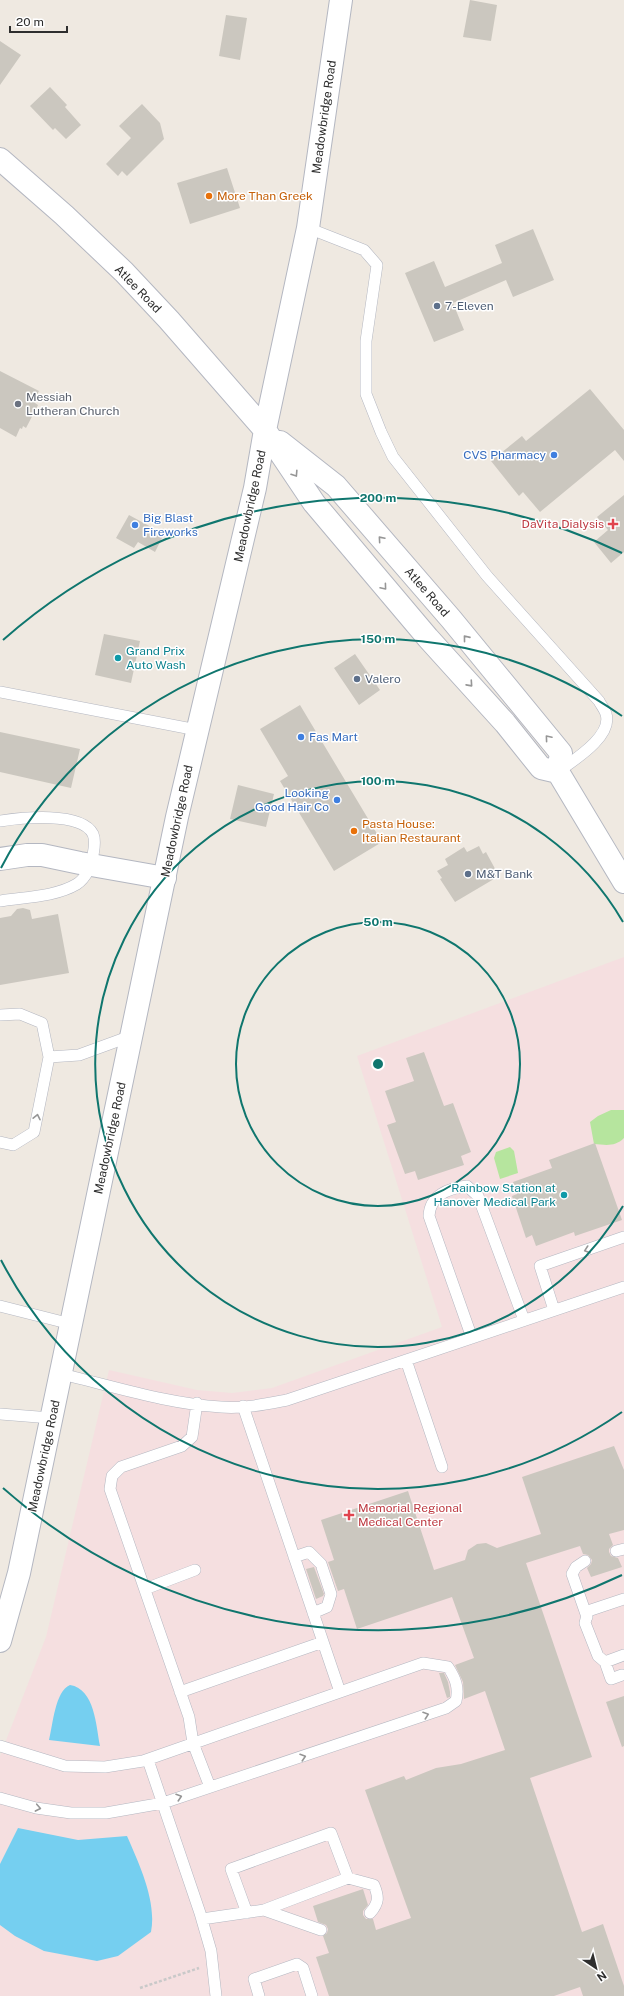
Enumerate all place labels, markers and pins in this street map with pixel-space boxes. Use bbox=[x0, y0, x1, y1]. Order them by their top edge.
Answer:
place label: More Than Greek bbox=[217, 189, 313, 203]
marker: More Than Greek bbox=[204, 191, 214, 201]
place label: 7-Eleven bbox=[445, 299, 494, 313]
marker: 7-Eleven bbox=[432, 301, 442, 311]
place label: Messiah Lutheran Church bbox=[26, 390, 120, 418]
marker: Messiah Lutheran Church bbox=[13, 399, 23, 409]
place label: CVS Pharmacy bbox=[463, 448, 547, 462]
marker: CVS Pharmacy bbox=[549, 450, 559, 460]
place label: Big Blast Fireworks bbox=[143, 511, 198, 539]
place label: DaVita Dialysis bbox=[522, 517, 604, 531]
marker: DaVita Dialysis bbox=[607, 518, 619, 530]
marker: Big Blast Fireworks bbox=[130, 520, 140, 530]
place label: Grand Prix Auto Wash bbox=[126, 644, 186, 672]
marker: Grand Prix Auto Wash bbox=[113, 653, 123, 663]
place label: Valero bbox=[365, 672, 401, 686]
marker: Valero bbox=[352, 674, 362, 684]
place label: Fas Mart bbox=[309, 730, 358, 744]
marker: Fas Mart bbox=[296, 732, 306, 742]
place label: Looking Good Hair Co bbox=[255, 786, 329, 814]
marker: Looking Good Hair Co bbox=[332, 795, 342, 805]
place label: Pasta House: Italian Restaurant bbox=[362, 817, 461, 845]
marker: Pasta House: Italian Restaurant bbox=[349, 826, 359, 836]
place label: M&T Bank bbox=[476, 867, 533, 881]
marker: M&T Bank bbox=[463, 869, 473, 879]
centre of rings bbox=[371, 1057, 385, 1071]
place label: Rainbow Station at Hanover Medical Park bbox=[434, 1181, 556, 1209]
marker: Rainbow Station at Hanover Medical Park bbox=[559, 1190, 569, 1200]
place label: Memorial Regional Medical Center bbox=[358, 1501, 463, 1529]
marker: Memorial Regional Medical Center bbox=[343, 1509, 355, 1521]

